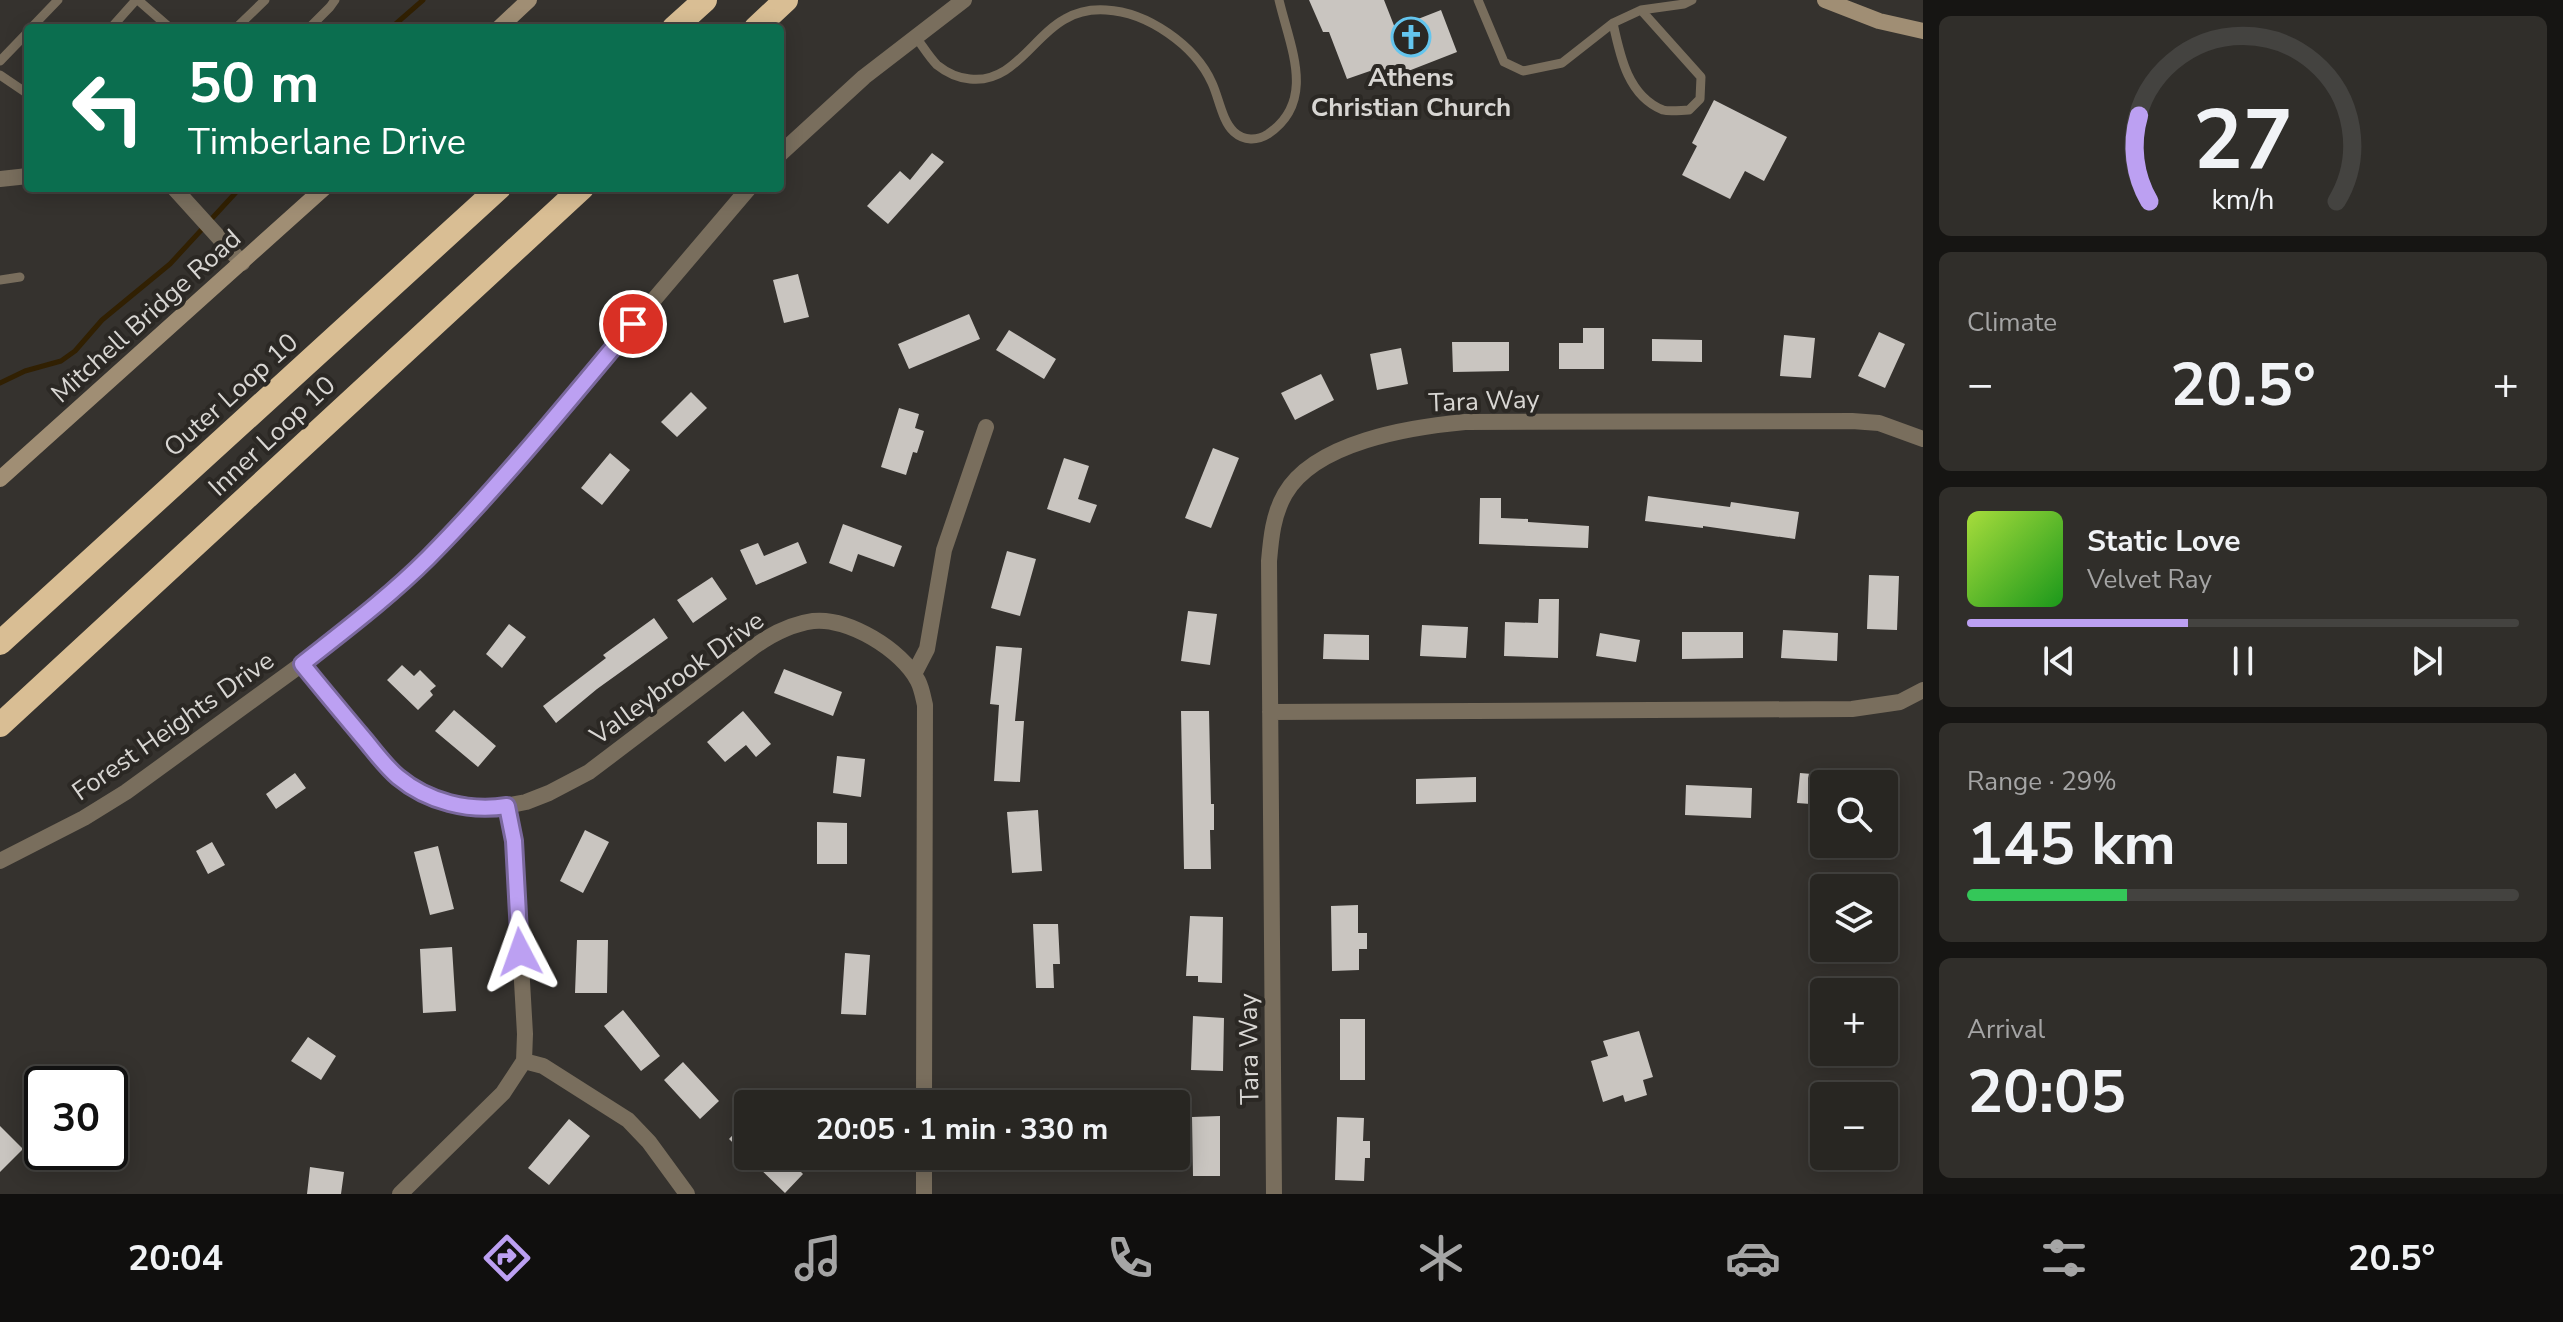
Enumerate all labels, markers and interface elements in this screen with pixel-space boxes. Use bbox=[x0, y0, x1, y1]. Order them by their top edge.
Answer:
church icon: Athens Christian Church bbox=[1390, 16, 1432, 58]
text: 50 m bbox=[188, 45, 319, 122]
icon: left bbox=[56, 56, 160, 160]
place label: Athens Christian Church bbox=[1311, 60, 1511, 125]
text: 27 bbox=[2193, 83, 2293, 196]
text: Timberlane Drive bbox=[188, 118, 466, 167]
text: km/h bbox=[2212, 180, 2274, 219]
street label: Mitchell Bridge Road bbox=[44, 221, 248, 411]
pin bbox=[599, 290, 667, 358]
icon: arrive bbox=[611, 302, 655, 346]
text: Climate bbox=[1967, 305, 2057, 340]
street label: Outer Loop 10 bbox=[156, 325, 306, 465]
text: 20.5° bbox=[2170, 344, 2316, 426]
text: − bbox=[1967, 355, 1993, 415]
text: + bbox=[2493, 355, 2519, 415]
street label: Inner Loop 10 bbox=[201, 368, 343, 504]
street label: Tara Way bbox=[1428, 382, 1541, 420]
text: Static Love bbox=[2087, 521, 2241, 562]
text: Velvet Ray bbox=[2087, 562, 2212, 597]
street label: Valleybrook Drive bbox=[582, 603, 771, 754]
icon: previous bbox=[2037, 639, 2081, 683]
icon: pause bbox=[2221, 639, 2265, 683]
icon: next bbox=[2405, 639, 2449, 683]
street label: Forest Heights Drive bbox=[65, 643, 281, 809]
text: Range · 29% bbox=[1967, 764, 2117, 799]
map controls bbox=[1810, 770, 1898, 1170]
button: search bbox=[1810, 770, 1898, 858]
text: 145 km bbox=[1967, 803, 2176, 885]
button: layers bbox=[1810, 874, 1898, 962]
position arrow bbox=[478, 910, 562, 994]
button: + bbox=[1810, 978, 1898, 1066]
street label: Tara Way bbox=[1231, 992, 1267, 1105]
text: Arrival bbox=[1967, 1012, 2045, 1047]
text: 20:05 bbox=[1967, 1051, 2126, 1133]
speed limit sign: 30 bbox=[24, 1066, 128, 1170]
button: − bbox=[1810, 1082, 1898, 1170]
text: 20:05 · 1 min · 330 m bbox=[816, 1109, 1108, 1150]
icon: directions bbox=[479, 1230, 535, 1286]
icon: music bbox=[790, 1230, 846, 1286]
icon: phone bbox=[1102, 1230, 1158, 1286]
icon: climate bbox=[1413, 1230, 1469, 1286]
icon: car bbox=[1725, 1230, 1781, 1286]
icon: filters bbox=[2036, 1230, 2092, 1286]
text: 20:04 bbox=[128, 1234, 223, 1283]
text: 20.5° bbox=[2348, 1234, 2435, 1283]

